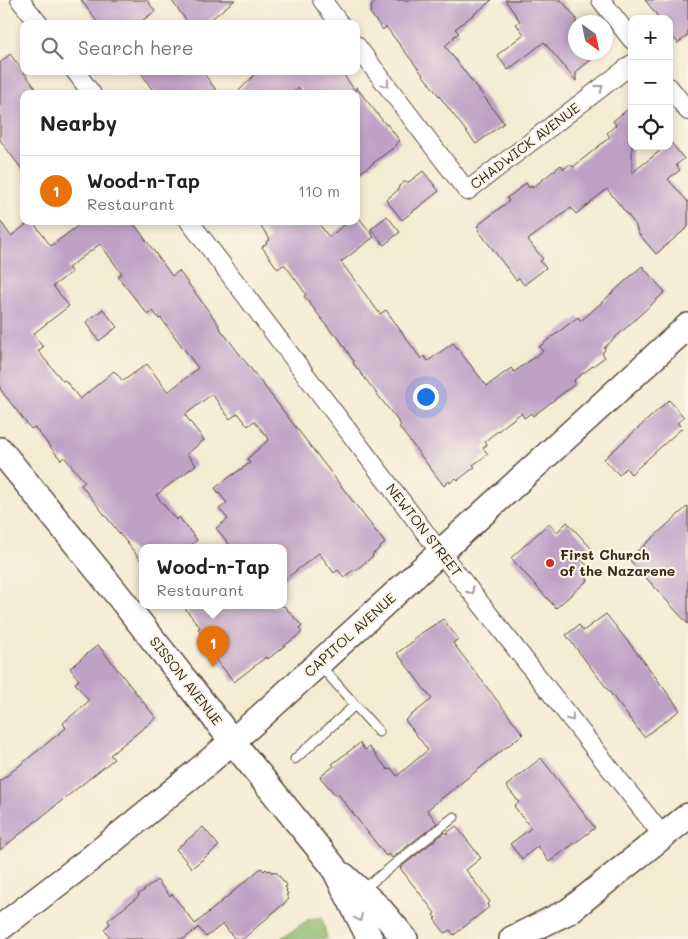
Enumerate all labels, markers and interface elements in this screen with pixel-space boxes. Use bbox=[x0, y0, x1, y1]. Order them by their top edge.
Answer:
north arrow bbox=[568, 15, 613, 60]
map controls bbox=[628, 15, 673, 150]
button: + bbox=[628, 15, 673, 60]
search box bbox=[20, 20, 360, 75]
icon: search bbox=[38, 34, 66, 62]
text: Search here bbox=[78, 35, 194, 60]
button: − bbox=[628, 60, 673, 105]
one-way arrow bbox=[380, 78, 389, 88]
one-way arrow bbox=[594, 85, 604, 94]
street label: CHADWICK AVENUE bbox=[466, 98, 584, 193]
button: locate bbox=[628, 105, 673, 150]
text: Nearby bbox=[40, 109, 117, 136]
text: Wood-n-Tap bbox=[87, 168, 200, 193]
text: 1 bbox=[52, 180, 60, 201]
text: 110 m bbox=[298, 180, 340, 201]
text: Restaurant bbox=[87, 193, 175, 214]
your location bbox=[413, 384, 439, 410]
street label: NEWTON STREET bbox=[382, 479, 467, 580]
popup bbox=[139, 544, 287, 609]
place label: First Church of the Nazarene bbox=[560, 545, 675, 580]
text: Wood-n-Tap bbox=[156, 554, 270, 579]
marker: First Church of the Nazarene bbox=[544, 557, 556, 569]
text: Restaurant bbox=[156, 579, 244, 600]
one-way arrow bbox=[465, 585, 473, 594]
street label: CAPITOL AVENUE bbox=[300, 588, 400, 681]
pin: 1 bbox=[197, 626, 229, 667]
street label: SISSON AVENUE bbox=[146, 632, 227, 729]
one-way arrow bbox=[565, 713, 574, 722]
one-way arrow bbox=[353, 913, 363, 922]

